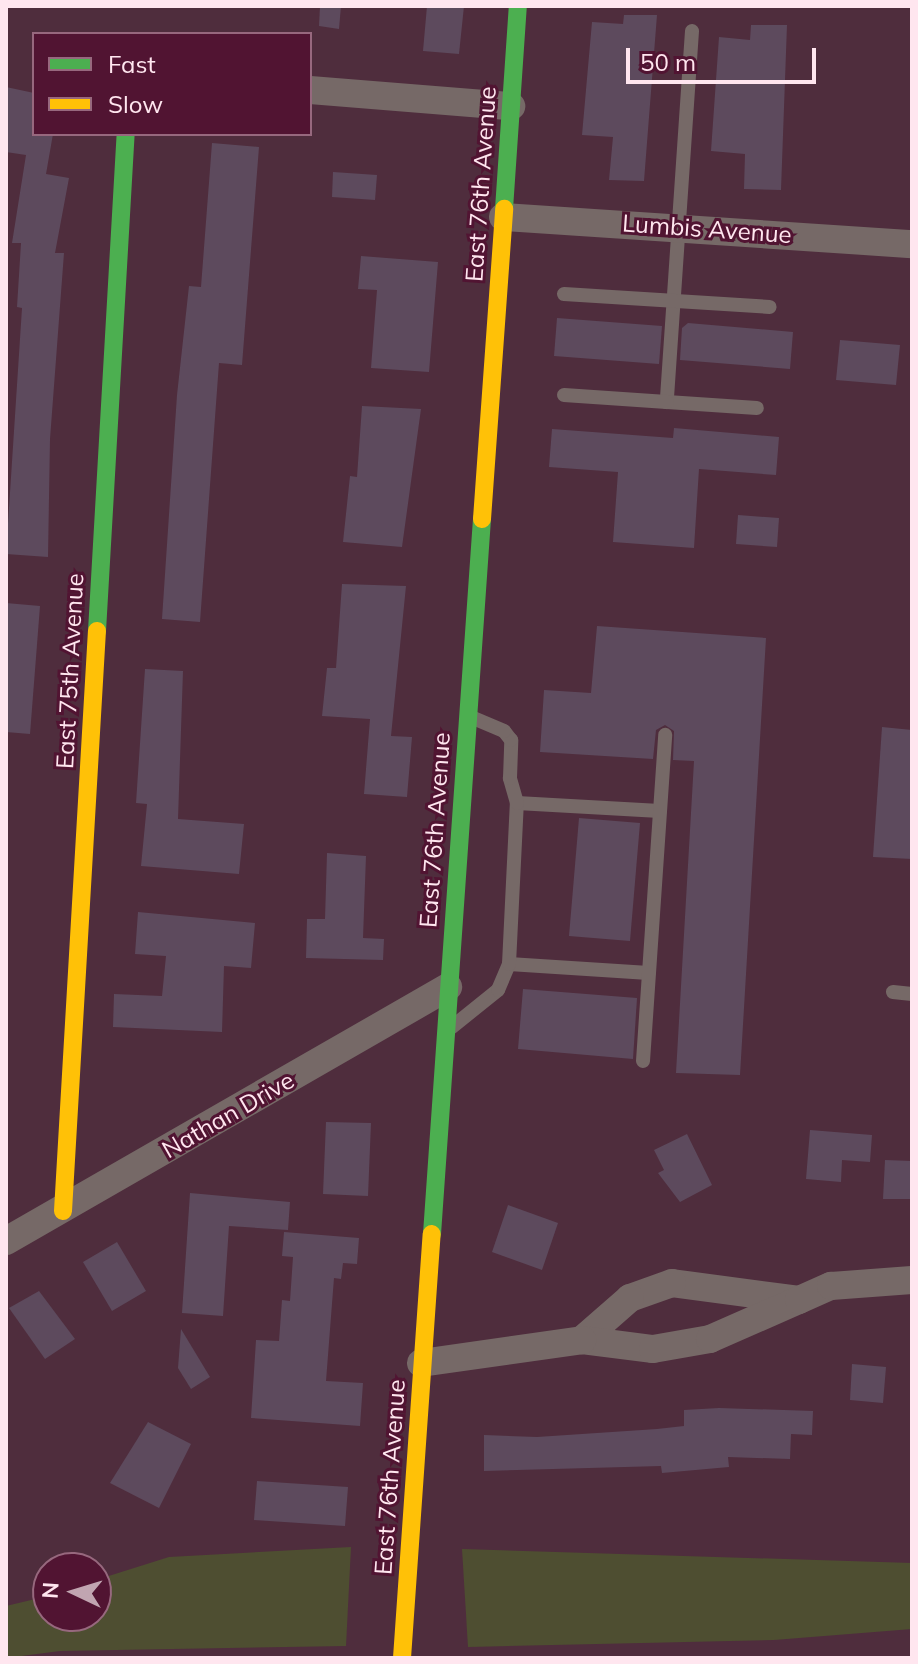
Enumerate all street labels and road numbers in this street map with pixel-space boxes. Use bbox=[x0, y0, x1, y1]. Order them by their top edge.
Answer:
street label: East 76th Avenue bbox=[460, 85, 502, 283]
street label: Lumbis Avenue bbox=[621, 209, 793, 249]
street label: East 75th Avenue bbox=[50, 572, 90, 770]
street label: East 76th Avenue bbox=[414, 731, 456, 929]
street label: Nathan Drive bbox=[157, 1066, 299, 1164]
street label: East 76th Avenue bbox=[369, 1378, 411, 1576]

